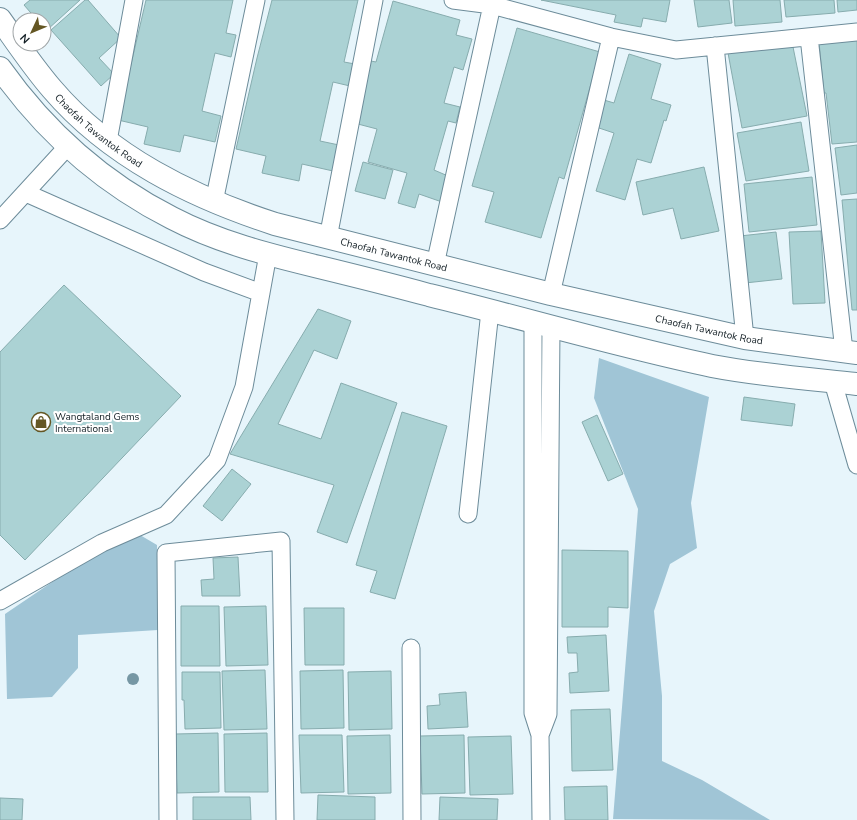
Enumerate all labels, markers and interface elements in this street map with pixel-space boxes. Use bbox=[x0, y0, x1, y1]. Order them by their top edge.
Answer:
north arrow bbox=[12, 12, 52, 52]
text: N bbox=[17, 30, 33, 47]
street label: Chaofah Tawantok Road bbox=[51, 91, 145, 171]
street label: Chaofah Tawantok Road bbox=[339, 235, 449, 275]
street label: Chaofah Tawantok Road bbox=[654, 312, 764, 348]
place label: Wangtaland Gems International bbox=[55, 410, 140, 436]
shop icon: Wangtaland Gems International bbox=[30, 411, 52, 433]

